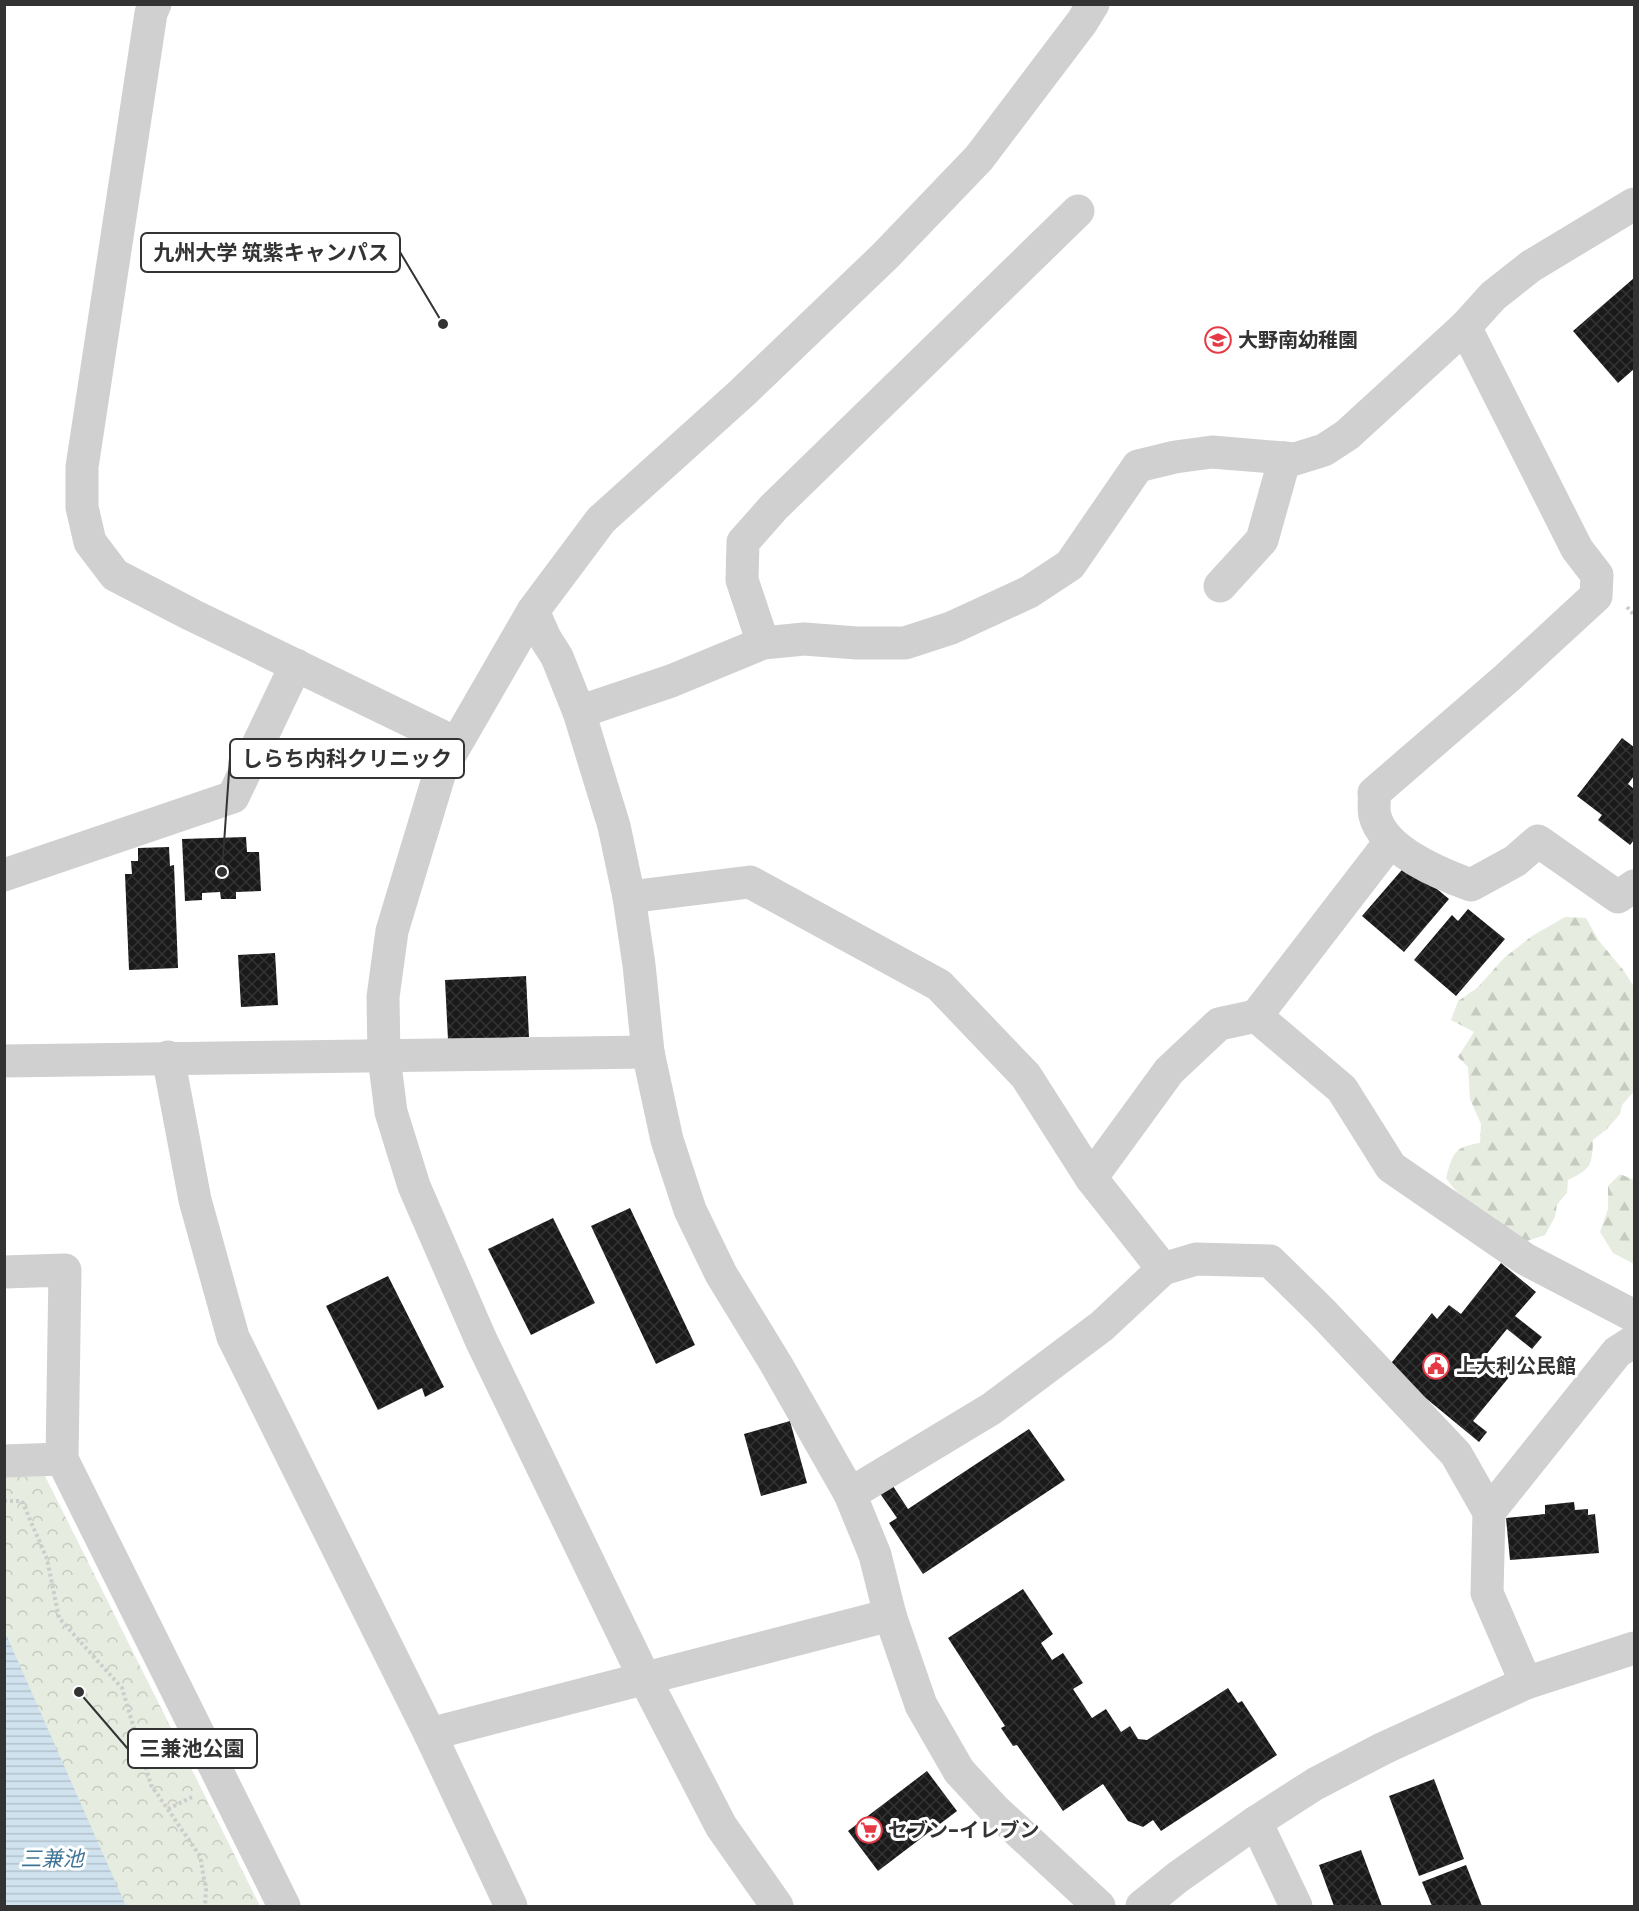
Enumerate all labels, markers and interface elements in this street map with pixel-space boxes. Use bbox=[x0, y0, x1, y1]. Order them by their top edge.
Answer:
callout: 九州大学 筑紫キャンパス bbox=[141, 233, 400, 272]
text: 九州大学 筑紫キャンパス bbox=[153, 238, 389, 267]
school or university icon: 大野南幼稚園 bbox=[1203, 325, 1233, 355]
place label: 大野南幼稚園 bbox=[1238, 326, 1358, 354]
callout: しらち内科クリニック bbox=[230, 739, 464, 778]
text: しらち内科クリニック bbox=[242, 744, 452, 773]
public building icon: 上大利公民館 bbox=[1421, 1351, 1451, 1381]
place label: 上大利公民館 bbox=[1456, 1352, 1576, 1380]
callout: 三兼池公園 bbox=[128, 1729, 257, 1768]
text: 三兼池公園 bbox=[140, 1734, 245, 1763]
supermarket icon: セブン-イレブン bbox=[854, 1815, 884, 1845]
place label: セブン-イレブン bbox=[888, 1816, 1040, 1844]
water label: 三兼池 bbox=[21, 1844, 85, 1873]

